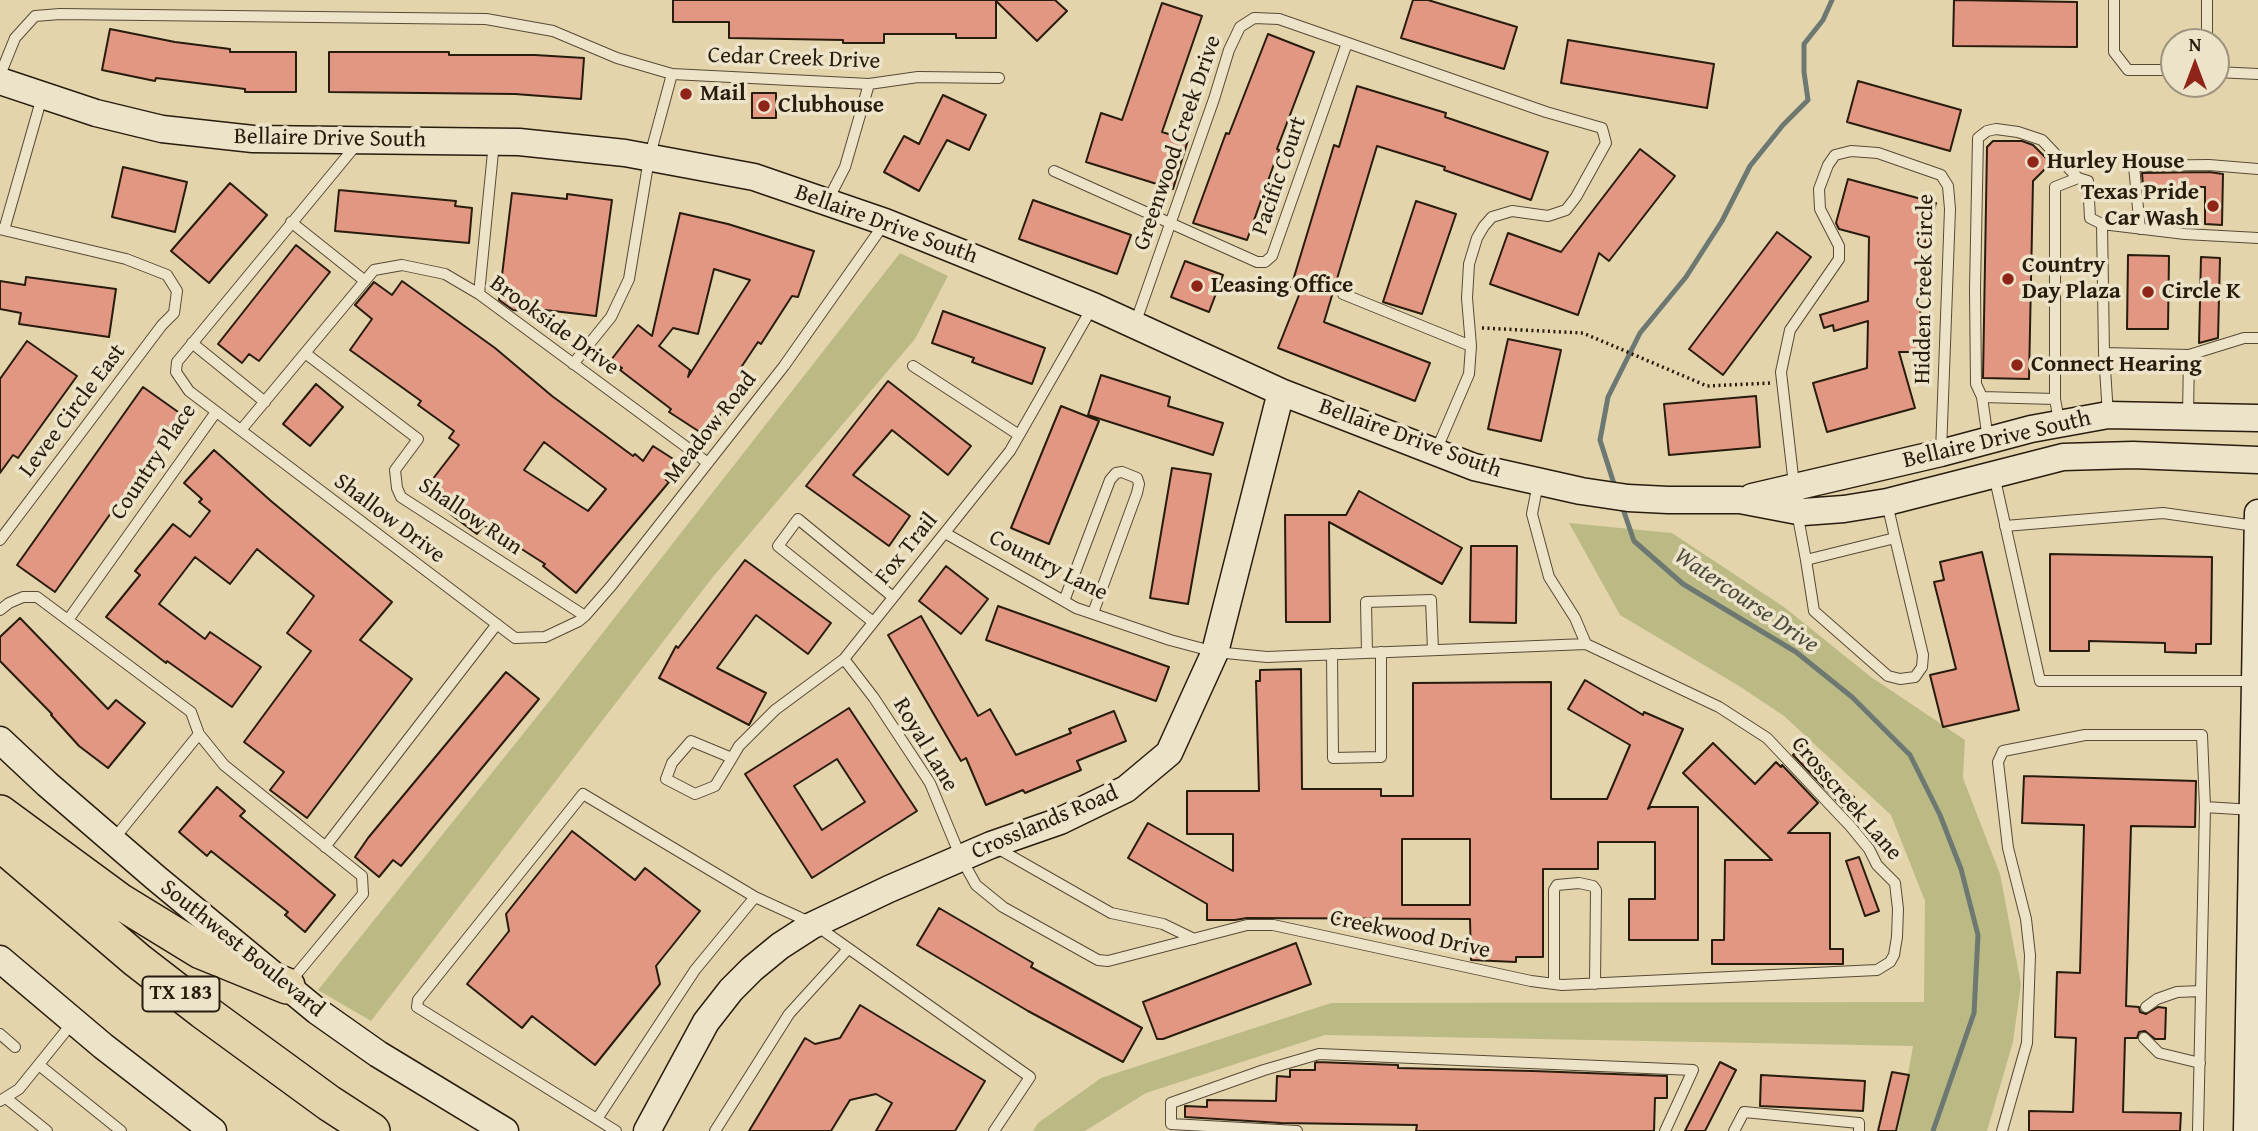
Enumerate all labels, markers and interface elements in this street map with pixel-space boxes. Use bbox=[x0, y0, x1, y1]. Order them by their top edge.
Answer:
north arrow bbox=[2160, 28, 2230, 98]
text: N bbox=[2189, 30, 2201, 58]
street label: Greenwood Creek Drive bbox=[1128, 32, 1228, 254]
street label: Cedar Creek Drive bbox=[707, 42, 881, 76]
place label: Mail bbox=[700, 80, 746, 108]
marker: Mail bbox=[678, 86, 694, 102]
place label: Clubhouse bbox=[778, 92, 884, 120]
marker: Clubhouse bbox=[756, 98, 772, 114]
street label: Pacific Court bbox=[1247, 113, 1313, 239]
street label: Bellaire Drive South bbox=[234, 124, 426, 154]
place label: Hurley House bbox=[2047, 148, 2185, 176]
marker: Hurley House bbox=[2025, 154, 2041, 170]
street label: Bellaire Drive South bbox=[791, 179, 981, 271]
place label: Texas Pride Car Wash bbox=[2081, 179, 2199, 233]
street label: Hidden Creek Circle bbox=[1910, 194, 1940, 384]
marker: Texas Pride Car Wash bbox=[2205, 198, 2221, 214]
place label: Country Day Plaza bbox=[2022, 252, 2121, 306]
street label: Brookside Drive bbox=[484, 270, 624, 382]
marker: Country Day Plaza bbox=[2000, 271, 2016, 287]
place label: Leasing Office bbox=[1211, 272, 1353, 300]
marker: Leasing Office bbox=[1189, 278, 1205, 294]
place label: Circle K bbox=[2162, 278, 2241, 306]
marker: Circle K bbox=[2140, 284, 2156, 300]
street label: Levee Circle East bbox=[14, 339, 132, 483]
place label: Connect Hearing bbox=[2031, 351, 2202, 379]
marker: Connect Hearing bbox=[2009, 357, 2025, 373]
street label: Meadow Road bbox=[659, 367, 763, 489]
street label: Bellaire Drive South bbox=[1315, 393, 1505, 485]
street label: Country Place bbox=[105, 399, 203, 525]
street label: Bellaire Drive South bbox=[1900, 405, 2094, 475]
street label: Shallow Drive bbox=[328, 468, 450, 570]
street label: Shallow Run bbox=[413, 472, 527, 562]
street label: Fox Trail bbox=[870, 508, 944, 590]
street label: Country Lane bbox=[984, 524, 1112, 608]
water label: Watercourse Drive bbox=[1668, 542, 1824, 660]
street label: Royal Lane bbox=[886, 693, 964, 797]
street label: Crosscreek Lane bbox=[1785, 731, 1907, 867]
street label: Crosslands Road bbox=[968, 780, 1122, 866]
street label: Southwest Boulevard bbox=[154, 874, 330, 1024]
street label: Creekwood Drive bbox=[1327, 905, 1493, 965]
road number: TX 183 bbox=[142, 976, 220, 1012]

